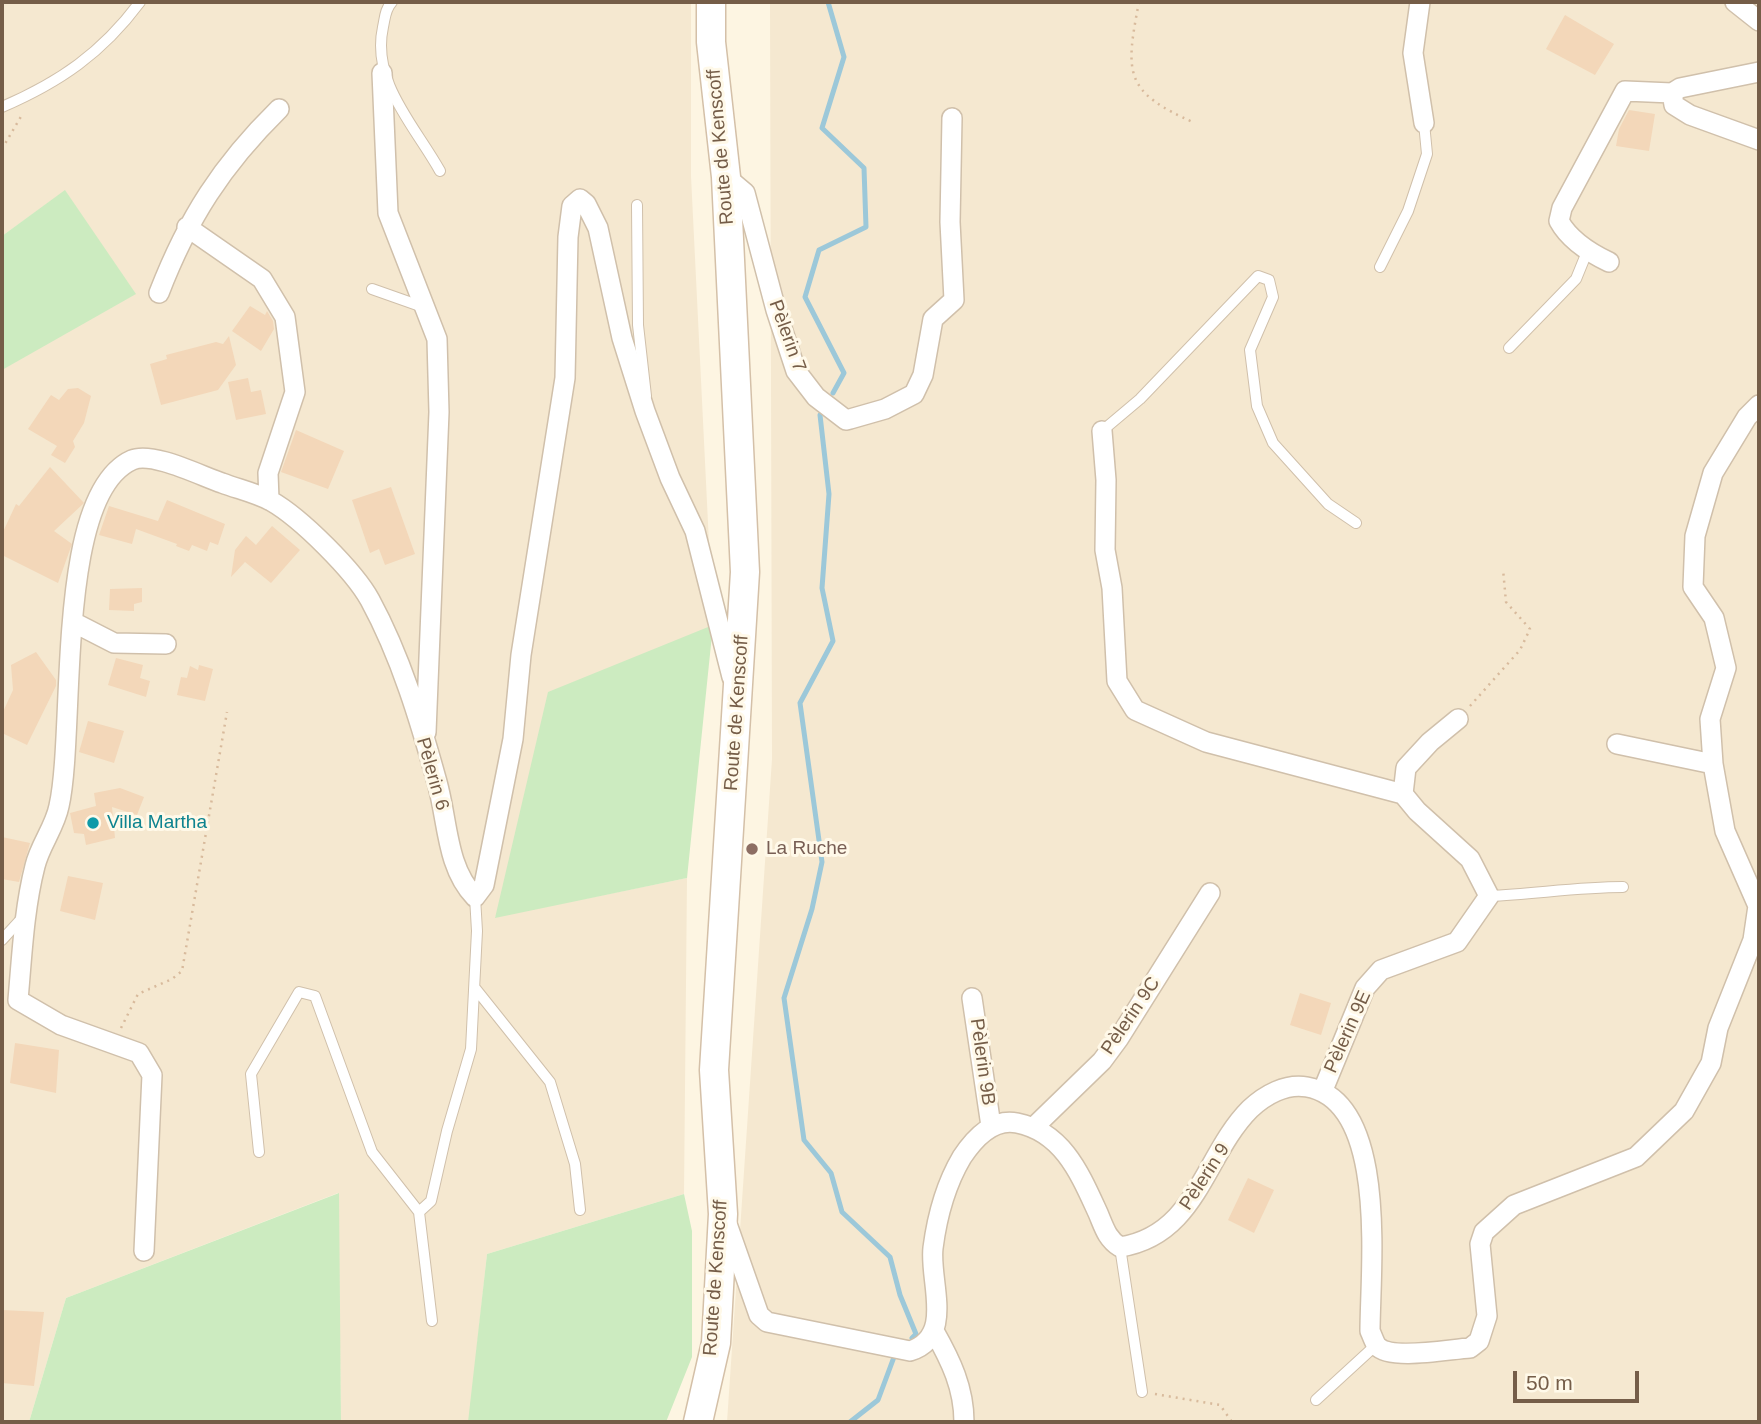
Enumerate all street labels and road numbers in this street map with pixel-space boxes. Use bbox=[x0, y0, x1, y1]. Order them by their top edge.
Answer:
street label: Route de Kenscoff bbox=[703, 68, 739, 226]
street label: Pèlerin 7 bbox=[763, 297, 811, 375]
street label: Route de Kenscoff bbox=[720, 634, 754, 792]
street label: Pèlerin 6 bbox=[411, 735, 453, 813]
street label: Pèlerin 9C bbox=[1097, 973, 1165, 1059]
street label: Pèlerin 9E bbox=[1320, 987, 1376, 1077]
street label: Pèlerin 9B bbox=[965, 1017, 999, 1107]
street label: Pèlerin 9 bbox=[1175, 1139, 1235, 1215]
street label: Route de Kenscoff bbox=[699, 1199, 733, 1357]

